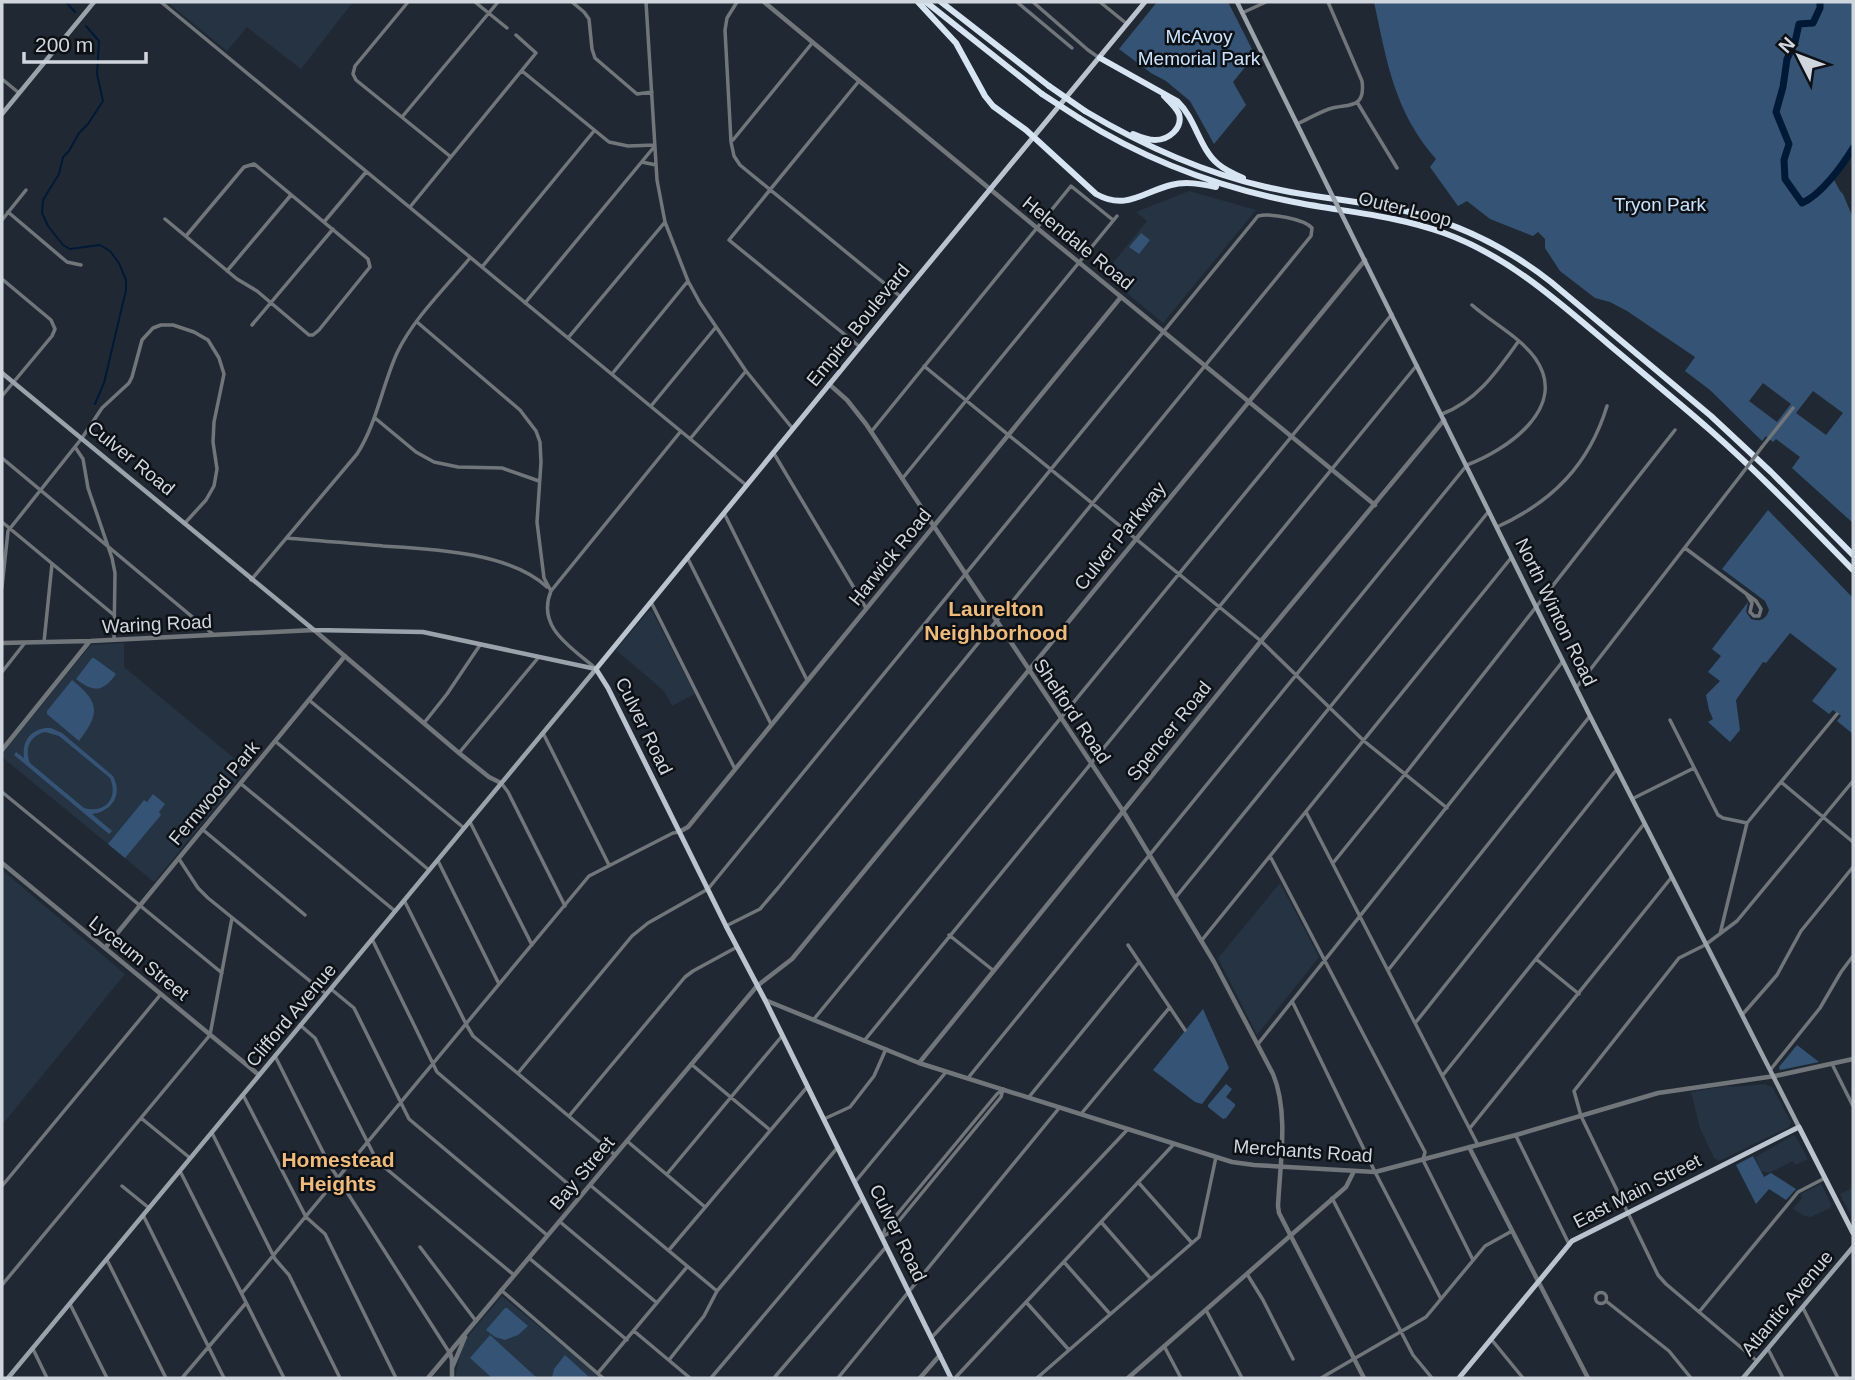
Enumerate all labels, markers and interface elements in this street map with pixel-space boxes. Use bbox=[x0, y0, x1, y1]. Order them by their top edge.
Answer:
scale bar bbox=[24, 21, 147, 65]
north arrow bbox=[1764, 21, 1834, 91]
park label: McAvoy Memorial Park bbox=[1138, 26, 1261, 69]
text: 200 m bbox=[35, 33, 93, 56]
text: N bbox=[1774, 33, 1799, 57]
street label: Outer Loop bbox=[1356, 187, 1454, 231]
street label: Helendale Road bbox=[1018, 192, 1138, 294]
park label: Tryon Park bbox=[1614, 194, 1707, 215]
street label: Empire Boulevard bbox=[802, 260, 914, 390]
street label: Culver Road bbox=[83, 417, 179, 499]
street label: Culver Parkway bbox=[1070, 477, 1170, 594]
street label: Harwick Road bbox=[845, 504, 935, 610]
street label: North Winton Road bbox=[1511, 535, 1601, 689]
district label: Laurelton Neighborhood bbox=[924, 597, 1068, 644]
street label: Waring Road bbox=[101, 611, 213, 637]
street label: Shelford Road bbox=[1029, 655, 1115, 767]
street label: Culver Road bbox=[611, 674, 677, 778]
street label: Spencer Road bbox=[1123, 677, 1215, 785]
street label: Fernwood Park bbox=[165, 737, 264, 849]
street label: Lyceum Street bbox=[85, 912, 193, 1005]
street label: Clifford Avenue bbox=[242, 959, 340, 1071]
street label: Bay Street bbox=[545, 1132, 619, 1214]
street label: Merchants Road bbox=[1233, 1136, 1373, 1166]
district label: Homestead Heights bbox=[281, 1148, 395, 1195]
street label: East Main Street bbox=[1570, 1149, 1705, 1232]
street label: Culver Road bbox=[865, 1181, 931, 1285]
street label: Atlantic Avenue bbox=[1737, 1246, 1837, 1360]

